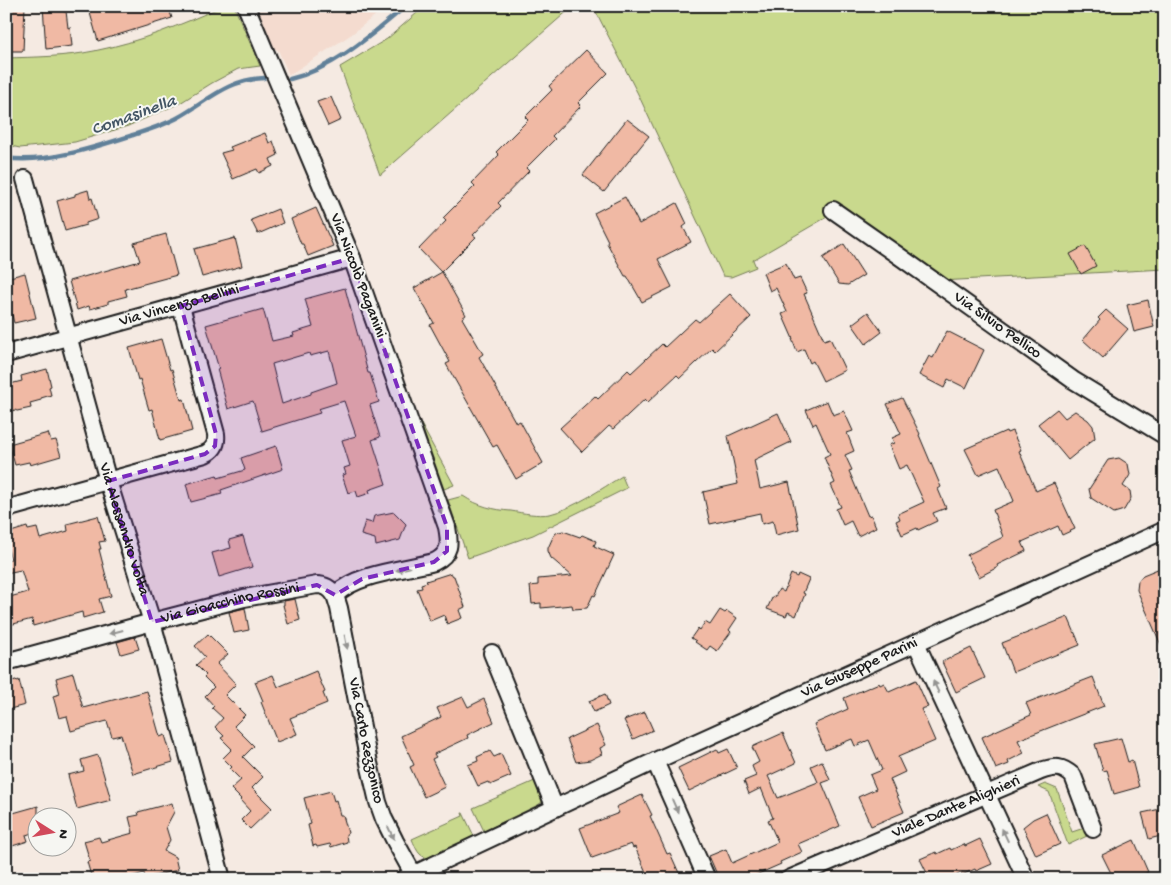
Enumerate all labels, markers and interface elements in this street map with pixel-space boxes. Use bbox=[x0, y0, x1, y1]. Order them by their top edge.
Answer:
water label: Comasinella bbox=[89, 91, 180, 141]
street label: Via Niccolò Paganini bbox=[324, 210, 389, 341]
street label: Via Vincenzo Bellini bbox=[116, 280, 242, 332]
street label: Via Silvio Pellico bbox=[949, 288, 1045, 364]
one-way arrow bbox=[382, 346, 389, 361]
street label: Via Alessandro Volta bbox=[94, 460, 153, 599]
one-way arrow bbox=[435, 500, 443, 515]
one-way arrow bbox=[396, 565, 411, 573]
street label: Via Gioacchino Rossini bbox=[158, 579, 301, 629]
one-way arrow bbox=[108, 628, 123, 636]
one-way arrow bbox=[342, 634, 350, 649]
street label: Via Giuseppe Parini bbox=[797, 634, 921, 703]
street label: Via Carlo Rezzonico bbox=[343, 675, 388, 806]
one-way arrow bbox=[932, 680, 940, 694]
street label: Viale Dante Alighieri bbox=[888, 772, 1023, 843]
one-way arrow bbox=[671, 799, 679, 813]
north arrow bbox=[28, 808, 78, 858]
one-way arrow bbox=[387, 826, 395, 841]
text: N bbox=[53, 828, 72, 840]
one-way arrow bbox=[1001, 828, 1009, 842]

